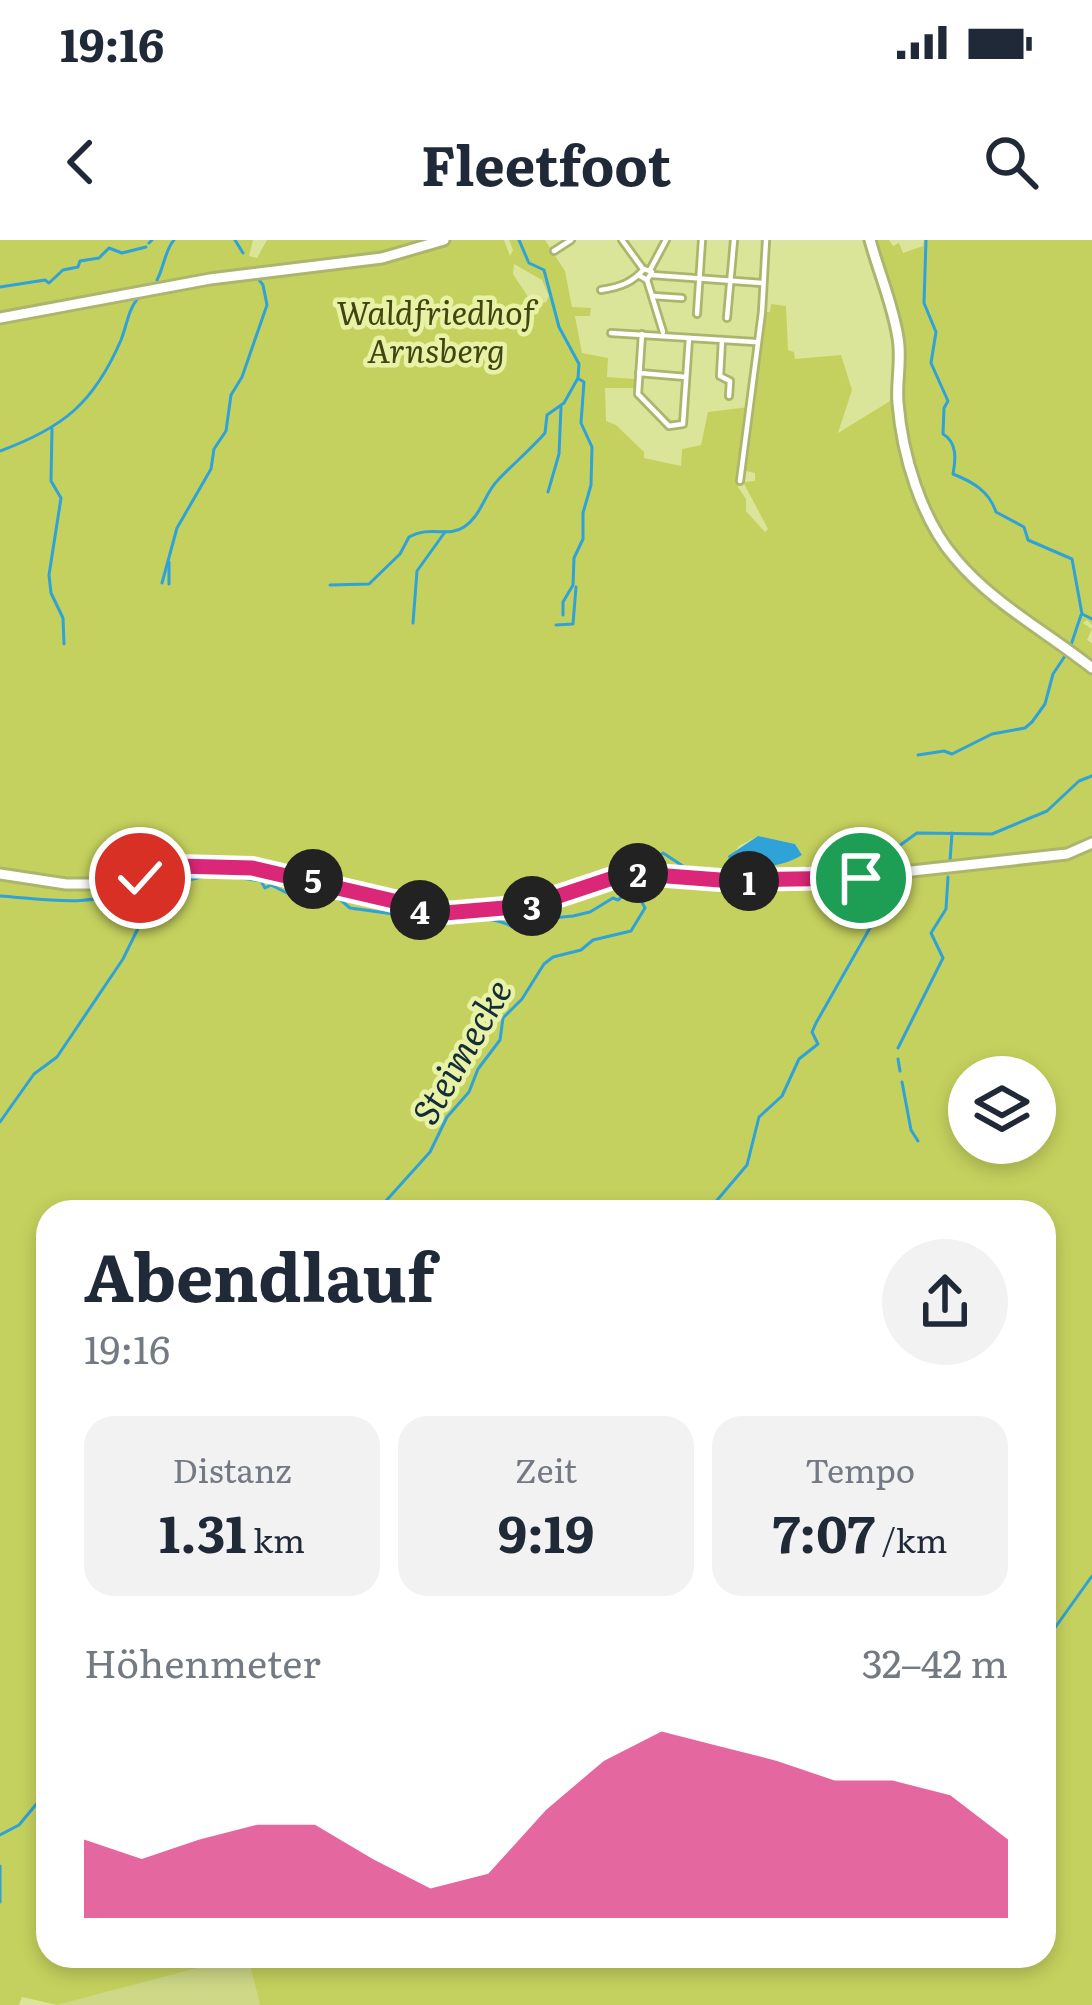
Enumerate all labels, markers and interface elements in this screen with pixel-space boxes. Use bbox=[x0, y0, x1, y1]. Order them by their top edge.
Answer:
text: 19:16 bbox=[60, 9, 164, 76]
text: Fleetfoot bbox=[421, 122, 671, 203]
icon: back bbox=[48, 129, 114, 195]
icon: search bbox=[978, 129, 1044, 195]
park label: Waldfriedhof Arnsberg bbox=[337, 286, 539, 373]
pin bbox=[89, 827, 191, 929]
pin bbox=[810, 827, 912, 929]
pin: 2 bbox=[608, 843, 668, 903]
icon: check bbox=[107, 845, 173, 911]
icon: arrive bbox=[828, 845, 894, 911]
text: 2 bbox=[629, 848, 647, 897]
pin: 5 bbox=[283, 849, 343, 909]
pin: 1 bbox=[719, 851, 779, 911]
text: 5 bbox=[304, 854, 322, 903]
text: 1 bbox=[742, 856, 756, 905]
pin: 3 bbox=[502, 876, 562, 936]
pin: 4 bbox=[390, 880, 450, 940]
text: 3 bbox=[523, 881, 541, 930]
text: 4 bbox=[410, 885, 430, 934]
water label: Steimecke bbox=[397, 968, 523, 1133]
map controls bbox=[948, 1056, 1056, 1164]
button: layers bbox=[948, 1056, 1056, 1164]
text: Abendlauf bbox=[84, 1224, 435, 1322]
button: share bbox=[882, 1239, 1008, 1365]
text: 19:16 bbox=[84, 1318, 170, 1376]
text: Distanz bbox=[172, 1444, 292, 1493]
text: Zeit bbox=[515, 1444, 577, 1493]
text: Tempo bbox=[805, 1444, 915, 1493]
text: 1.31 bbox=[159, 1493, 246, 1569]
text: 9:19 bbox=[498, 1493, 594, 1569]
text: 7:07 bbox=[772, 1493, 875, 1569]
text: km bbox=[246, 1514, 305, 1563]
text: /km bbox=[875, 1514, 948, 1563]
text: Höhenmeter bbox=[84, 1632, 321, 1690]
text: 32–42 m bbox=[862, 1632, 1008, 1690]

